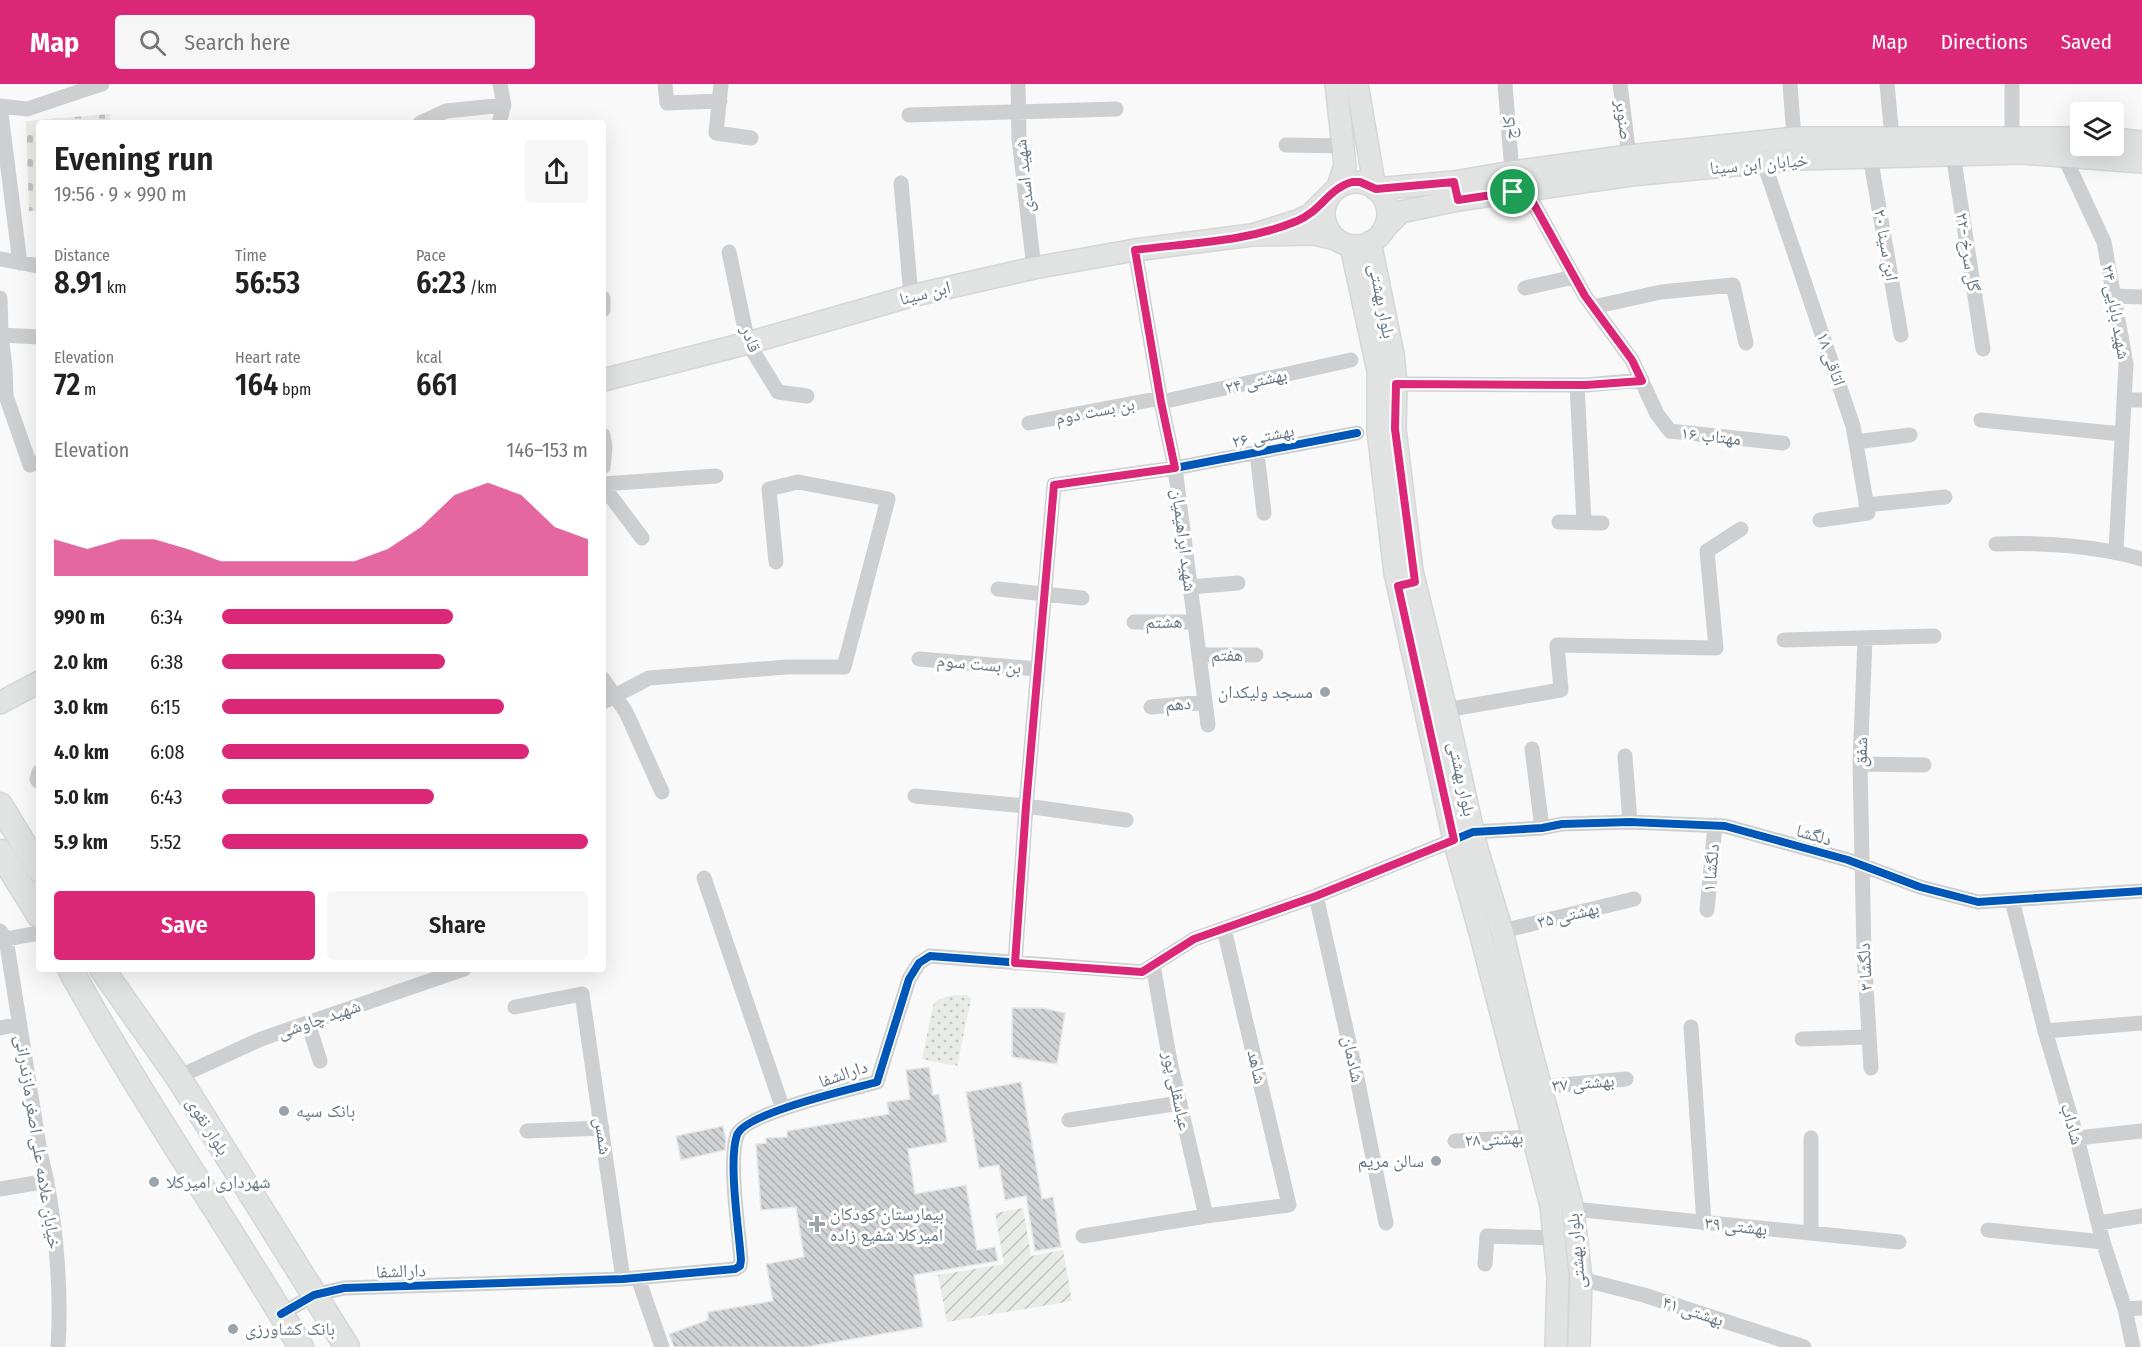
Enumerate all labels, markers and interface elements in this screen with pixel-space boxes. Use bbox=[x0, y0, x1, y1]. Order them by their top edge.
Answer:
search box bbox=[115, 15, 535, 69]
text: Map bbox=[30, 26, 79, 59]
icon: search bbox=[136, 26, 169, 59]
text: Search here bbox=[184, 29, 290, 56]
text: Map bbox=[1871, 29, 1908, 55]
text: Directions bbox=[1941, 29, 2028, 55]
text: Saved bbox=[2061, 29, 2112, 55]
street label: صنوبر bbox=[1611, 98, 1637, 141]
map controls bbox=[2070, 102, 2124, 156]
button: layers bbox=[2070, 102, 2124, 156]
street label: کاج bbox=[1497, 115, 1522, 140]
street label: شهید اسدی bbox=[1009, 138, 1039, 214]
text: Evening run bbox=[54, 139, 214, 179]
button: share bbox=[525, 140, 588, 203]
street label: خیابان ابن سینا bbox=[1709, 149, 1809, 179]
pin bbox=[1487, 166, 1538, 217]
icon: arrive bbox=[1496, 175, 1529, 208]
text: 19:56 · 9 × 990 m bbox=[54, 182, 187, 206]
street label: ابن سینا ۲۰ bbox=[1869, 207, 1903, 283]
street label: گل سرخ -۲۲ bbox=[1950, 211, 1985, 294]
text: Distance bbox=[54, 246, 110, 265]
text: Time bbox=[235, 246, 267, 265]
text: Pace bbox=[416, 246, 446, 265]
street label: بلوار بهشتی bbox=[1364, 262, 1400, 340]
street label: شهید بابایی ۲۴ bbox=[2097, 263, 2135, 361]
text: 8.91 bbox=[54, 265, 103, 301]
text: 56:53 bbox=[235, 265, 300, 301]
text: 6:23 bbox=[416, 265, 466, 301]
street label: ابن سینا bbox=[897, 276, 953, 310]
text: km bbox=[103, 278, 127, 297]
text: /km bbox=[466, 278, 497, 297]
street label: قادر bbox=[736, 322, 766, 355]
street label: اتاقی ۱۸ bbox=[1812, 329, 1850, 389]
text: Elevation bbox=[54, 348, 114, 367]
text: Heart rate bbox=[235, 348, 301, 367]
text: kcal bbox=[416, 348, 442, 367]
street label: بهشتی ۲۴ bbox=[1223, 363, 1289, 399]
text: 72 bbox=[54, 367, 80, 403]
text: 164 bbox=[235, 367, 278, 403]
text: 661 bbox=[416, 367, 458, 403]
text: m bbox=[80, 380, 96, 399]
text: bpm bbox=[278, 380, 311, 399]
street label: بن بست دوم bbox=[1054, 393, 1137, 430]
street label: بهشتی ۲۶ bbox=[1230, 419, 1296, 453]
street label: مهتاب ۱۶ bbox=[1680, 422, 1742, 450]
text: Elevation bbox=[54, 438, 129, 462]
text: 146–153 m bbox=[507, 438, 588, 462]
street label: شهید ابراهیمیان bbox=[1167, 487, 1201, 593]
text: 990 m bbox=[54, 605, 105, 629]
text: 6:34 bbox=[150, 605, 183, 629]
street label: هشتم bbox=[1145, 611, 1183, 634]
street label: هفتم bbox=[1211, 644, 1243, 667]
street label: بن بست سوم bbox=[936, 649, 1022, 680]
text: 2.0 km bbox=[54, 650, 108, 674]
text: 6:38 bbox=[150, 650, 183, 674]
place label: مسجد ولیکدان bbox=[1218, 681, 1313, 703]
marker: مسجد ولیکدان bbox=[1318, 685, 1332, 699]
street label: دهم bbox=[1164, 692, 1192, 717]
text: 3.0 km bbox=[54, 695, 108, 719]
text: 6:15 bbox=[150, 695, 180, 719]
street label: شفق bbox=[1849, 736, 1873, 768]
text: 4.0 km bbox=[54, 740, 109, 764]
text: 6:08 bbox=[150, 740, 185, 764]
street label: بلوار بهشتی bbox=[1443, 740, 1481, 818]
text: 5.0 km bbox=[54, 785, 109, 809]
text: 6:43 bbox=[150, 785, 182, 809]
street label: دلگشا bbox=[1794, 819, 1834, 851]
text: 5.9 km bbox=[54, 830, 108, 854]
text: 5:52 bbox=[150, 830, 181, 854]
street label: دلگشا ۱ bbox=[1698, 843, 1724, 893]
button: Save bbox=[54, 891, 315, 960]
button: Share bbox=[327, 891, 588, 960]
street label: بهشتی ۳۵ bbox=[1535, 897, 1601, 933]
street label: دلگشا ۳ bbox=[1853, 942, 1877, 992]
street label: شهید چاوشی bbox=[274, 995, 364, 1043]
street label: خیابان علامه علی اصغر مازندرانی bbox=[10, 1033, 66, 1251]
street label: شادمان bbox=[1337, 1034, 1369, 1084]
street label: عباسقلی پور bbox=[1158, 1048, 1196, 1133]
street label: شاهد bbox=[1242, 1048, 1272, 1086]
street label: دارالشفا bbox=[816, 1055, 870, 1093]
street label: بهشتی ٣٧ bbox=[1551, 1069, 1615, 1097]
street label: بلوار نقوی bbox=[182, 1093, 234, 1159]
place label: بانک سپه bbox=[296, 1100, 355, 1122]
street label: شاداب bbox=[2056, 1101, 2088, 1147]
marker: بانک سپه bbox=[277, 1104, 291, 1118]
street label: شمس bbox=[589, 1116, 617, 1156]
street label: بهشتی۲۸ bbox=[1464, 1126, 1524, 1152]
place label: سالن مریم bbox=[1358, 1150, 1424, 1173]
marker: سالن مریم bbox=[1429, 1154, 1443, 1168]
place label: شهرداری امیرکلا bbox=[166, 1171, 271, 1193]
marker: شهرداری امیرکلا bbox=[147, 1175, 161, 1189]
place label: بیمارستان کودکان امیرکلا شفیع زاده bbox=[830, 1203, 944, 1247]
street label: بلوار بهشتی bbox=[1562, 1212, 1590, 1290]
street label: بهشتی ۳۹ bbox=[1704, 1212, 1769, 1240]
marker: بیمارستان کودکان امیرکلا شفیع زاده bbox=[808, 1215, 826, 1233]
street label: دارالشفا bbox=[376, 1259, 426, 1283]
street label: بهشتی ۴۱ bbox=[1660, 1291, 1726, 1331]
place label: بانک کشاورزی bbox=[245, 1318, 335, 1340]
marker: بانک کشاورزی bbox=[226, 1322, 240, 1336]

